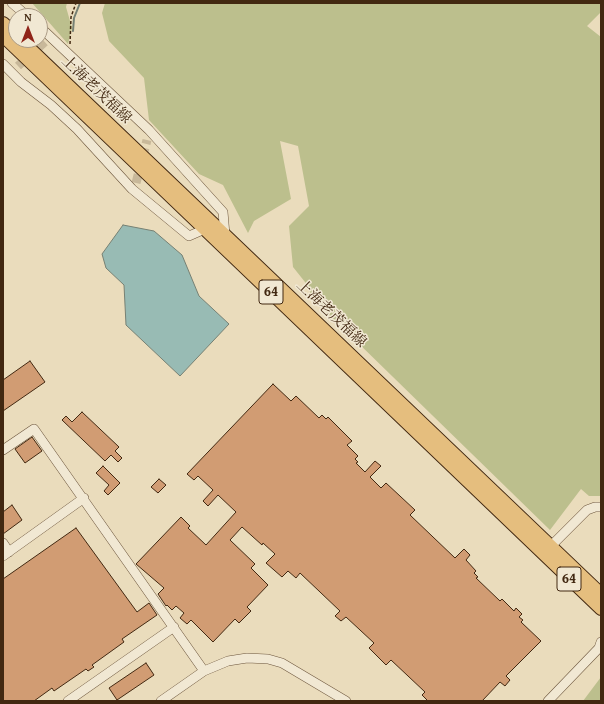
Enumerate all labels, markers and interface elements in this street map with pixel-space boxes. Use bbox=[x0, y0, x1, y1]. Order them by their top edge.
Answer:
north arrow bbox=[8, 8, 48, 48]
text: N bbox=[24, 9, 32, 25]
street label: 上海老茂福線 bbox=[57, 52, 135, 128]
street label: 上海老茂福線 bbox=[292, 276, 370, 352]
road number: 64 bbox=[259, 280, 283, 304]
road number: 64 bbox=[557, 567, 581, 591]

